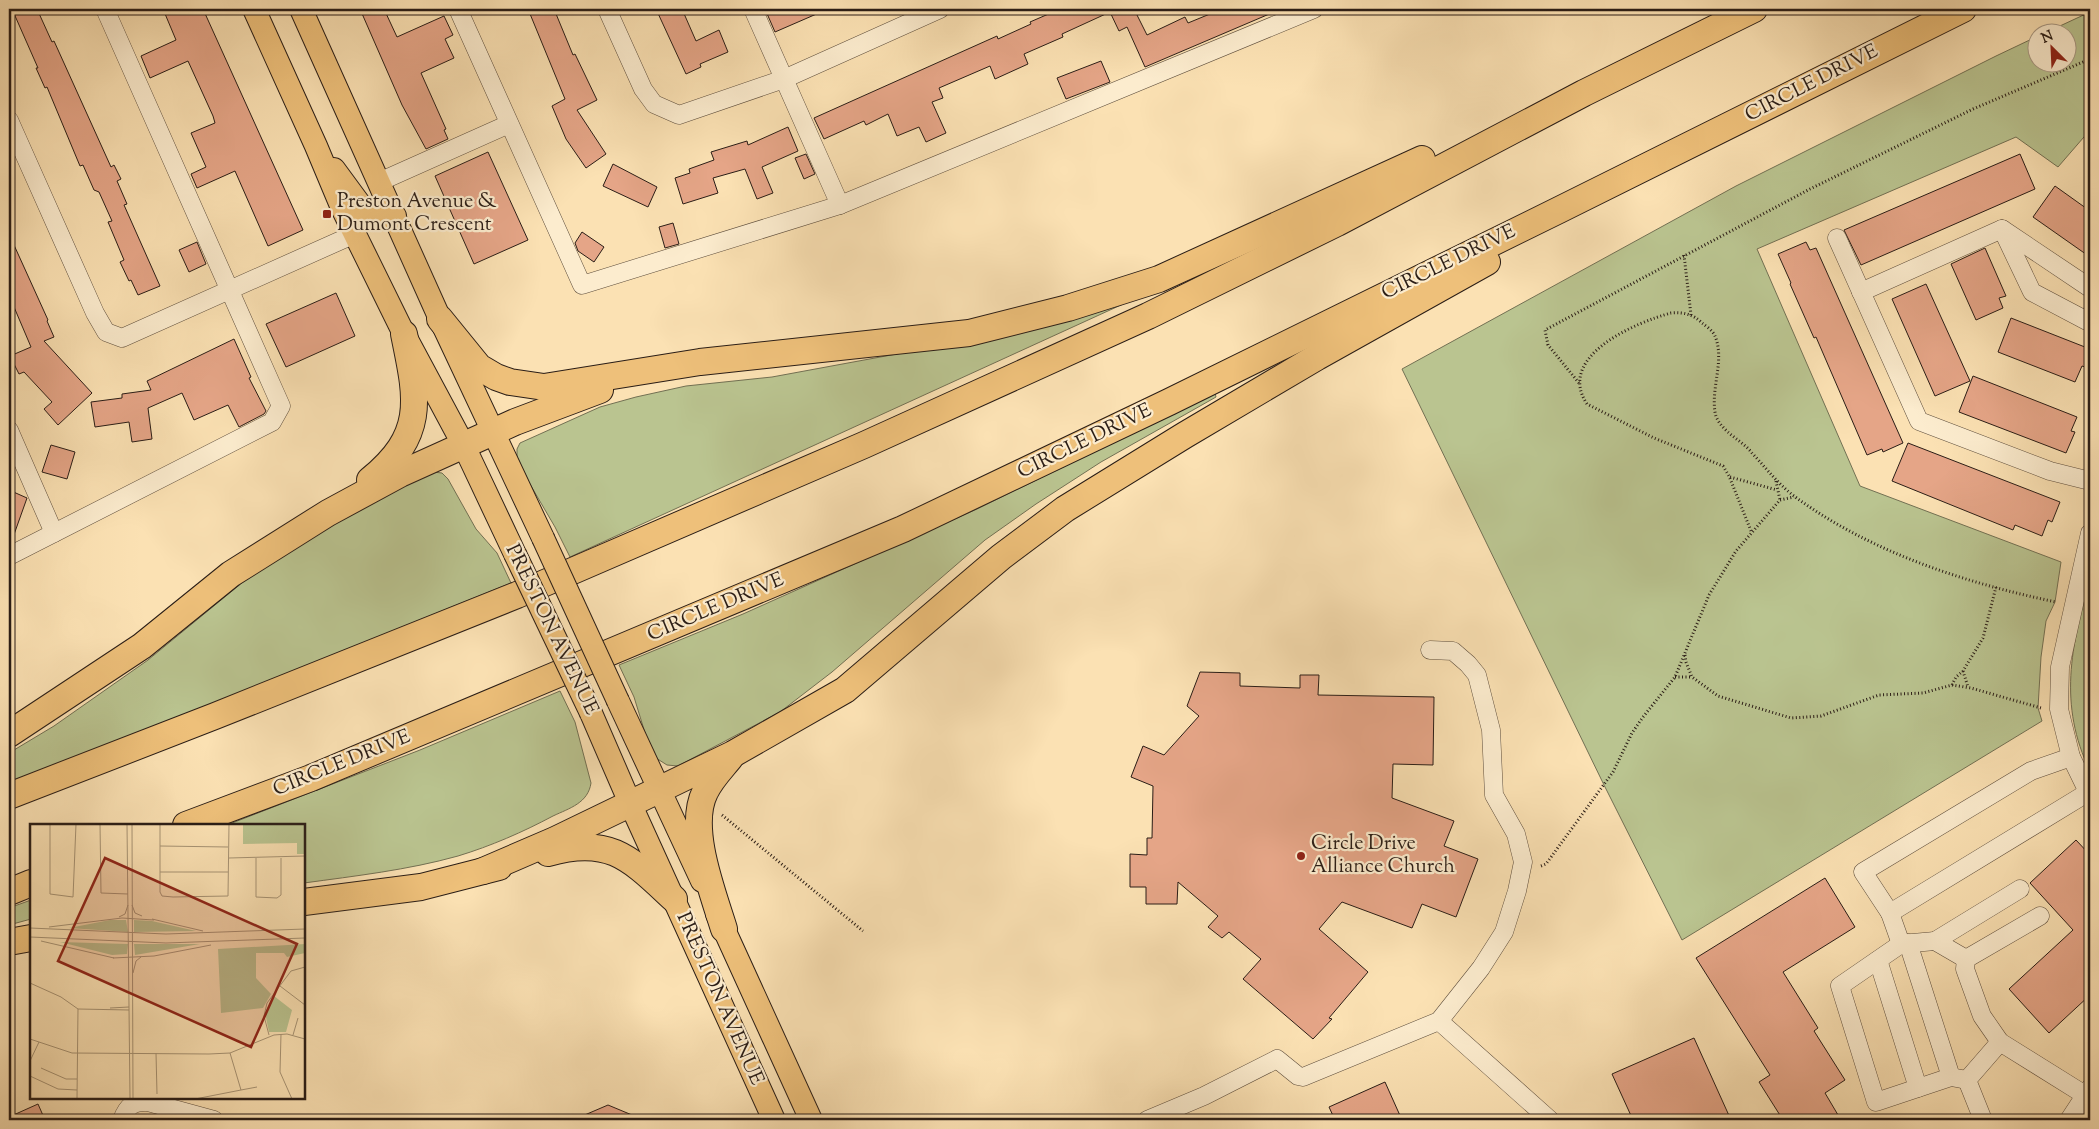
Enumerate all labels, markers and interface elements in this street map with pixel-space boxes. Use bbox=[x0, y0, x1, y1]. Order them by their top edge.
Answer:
north arrow bbox=[2026, 22, 2076, 72]
text: N bbox=[2038, 27, 2057, 49]
street label: CIRCLE DRIVE bbox=[1740, 38, 1884, 130]
place label: Preston Avenue & Dumont Crescent bbox=[337, 188, 497, 240]
marker: Preston Avenue & Dumont Crescent bbox=[321, 208, 333, 220]
street label: CIRCLE DRIVE bbox=[1377, 218, 1521, 308]
street label: CIRCLE DRIVE bbox=[1013, 397, 1157, 487]
street label: PRESTON AVENUE bbox=[497, 540, 605, 720]
street label: CIRCLE DRIVE bbox=[643, 566, 789, 650]
street label: CIRCLE DRIVE bbox=[269, 723, 415, 805]
inset map bbox=[30, 824, 305, 1099]
place label: Circle Drive Alliance Church bbox=[1311, 830, 1455, 882]
marker: Circle Drive Alliance Church bbox=[1295, 850, 1307, 862]
street label: PRESTON AVENUE bbox=[668, 908, 770, 1090]

